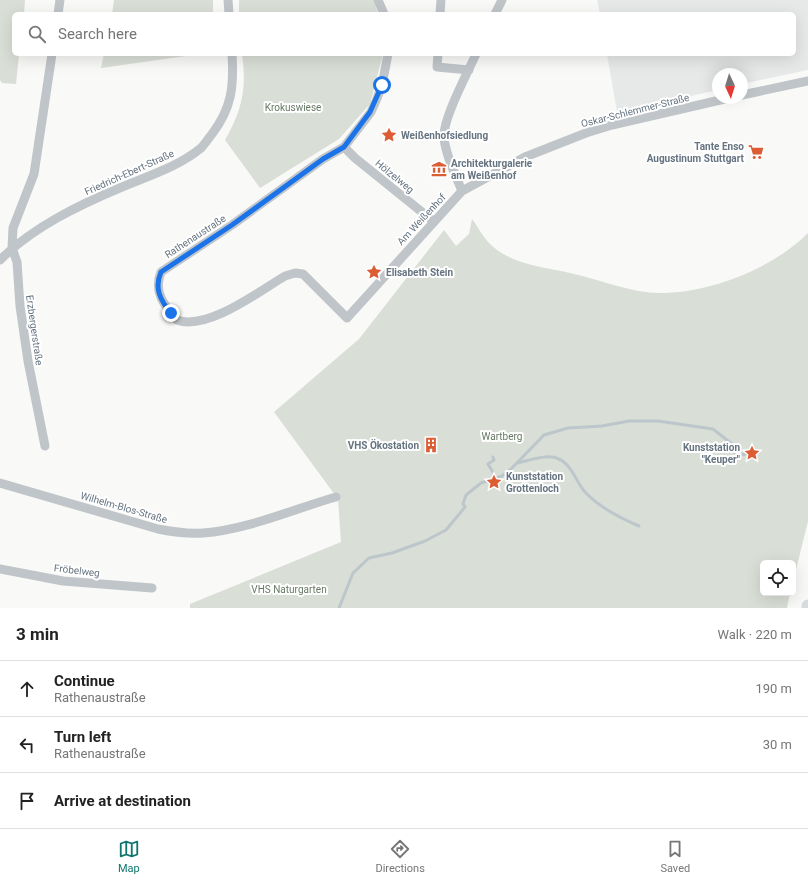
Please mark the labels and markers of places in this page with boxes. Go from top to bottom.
place icon: Weißenhofsiedlung [380,126,398,144]
place label: Weißenhofsiedlung [401,130,488,141]
place label: Tante Enso Augustinum Stuttgart [647,141,745,164]
supermarket icon: Tante Enso Augustinum Stuttgart [747,143,765,161]
place label: Architekturgalerie am Weißenhof [451,158,533,181]
museum icon: Architekturgalerie am Weißenhof [430,160,448,178]
place icon: Elisabeth Stein [365,263,383,281]
place label: Elisabeth Stein [386,267,453,278]
building icon: VHS Ökostation [422,436,440,454]
place label: VHS Ökostation [348,438,419,451]
place label: Kunststation "Keuper" [683,442,740,465]
place icon: Kunststation "Keuper" [743,444,761,462]
place label: Kunststation Grottenloch [506,471,564,494]
place icon: Kunststation Grottenloch [485,473,503,491]

